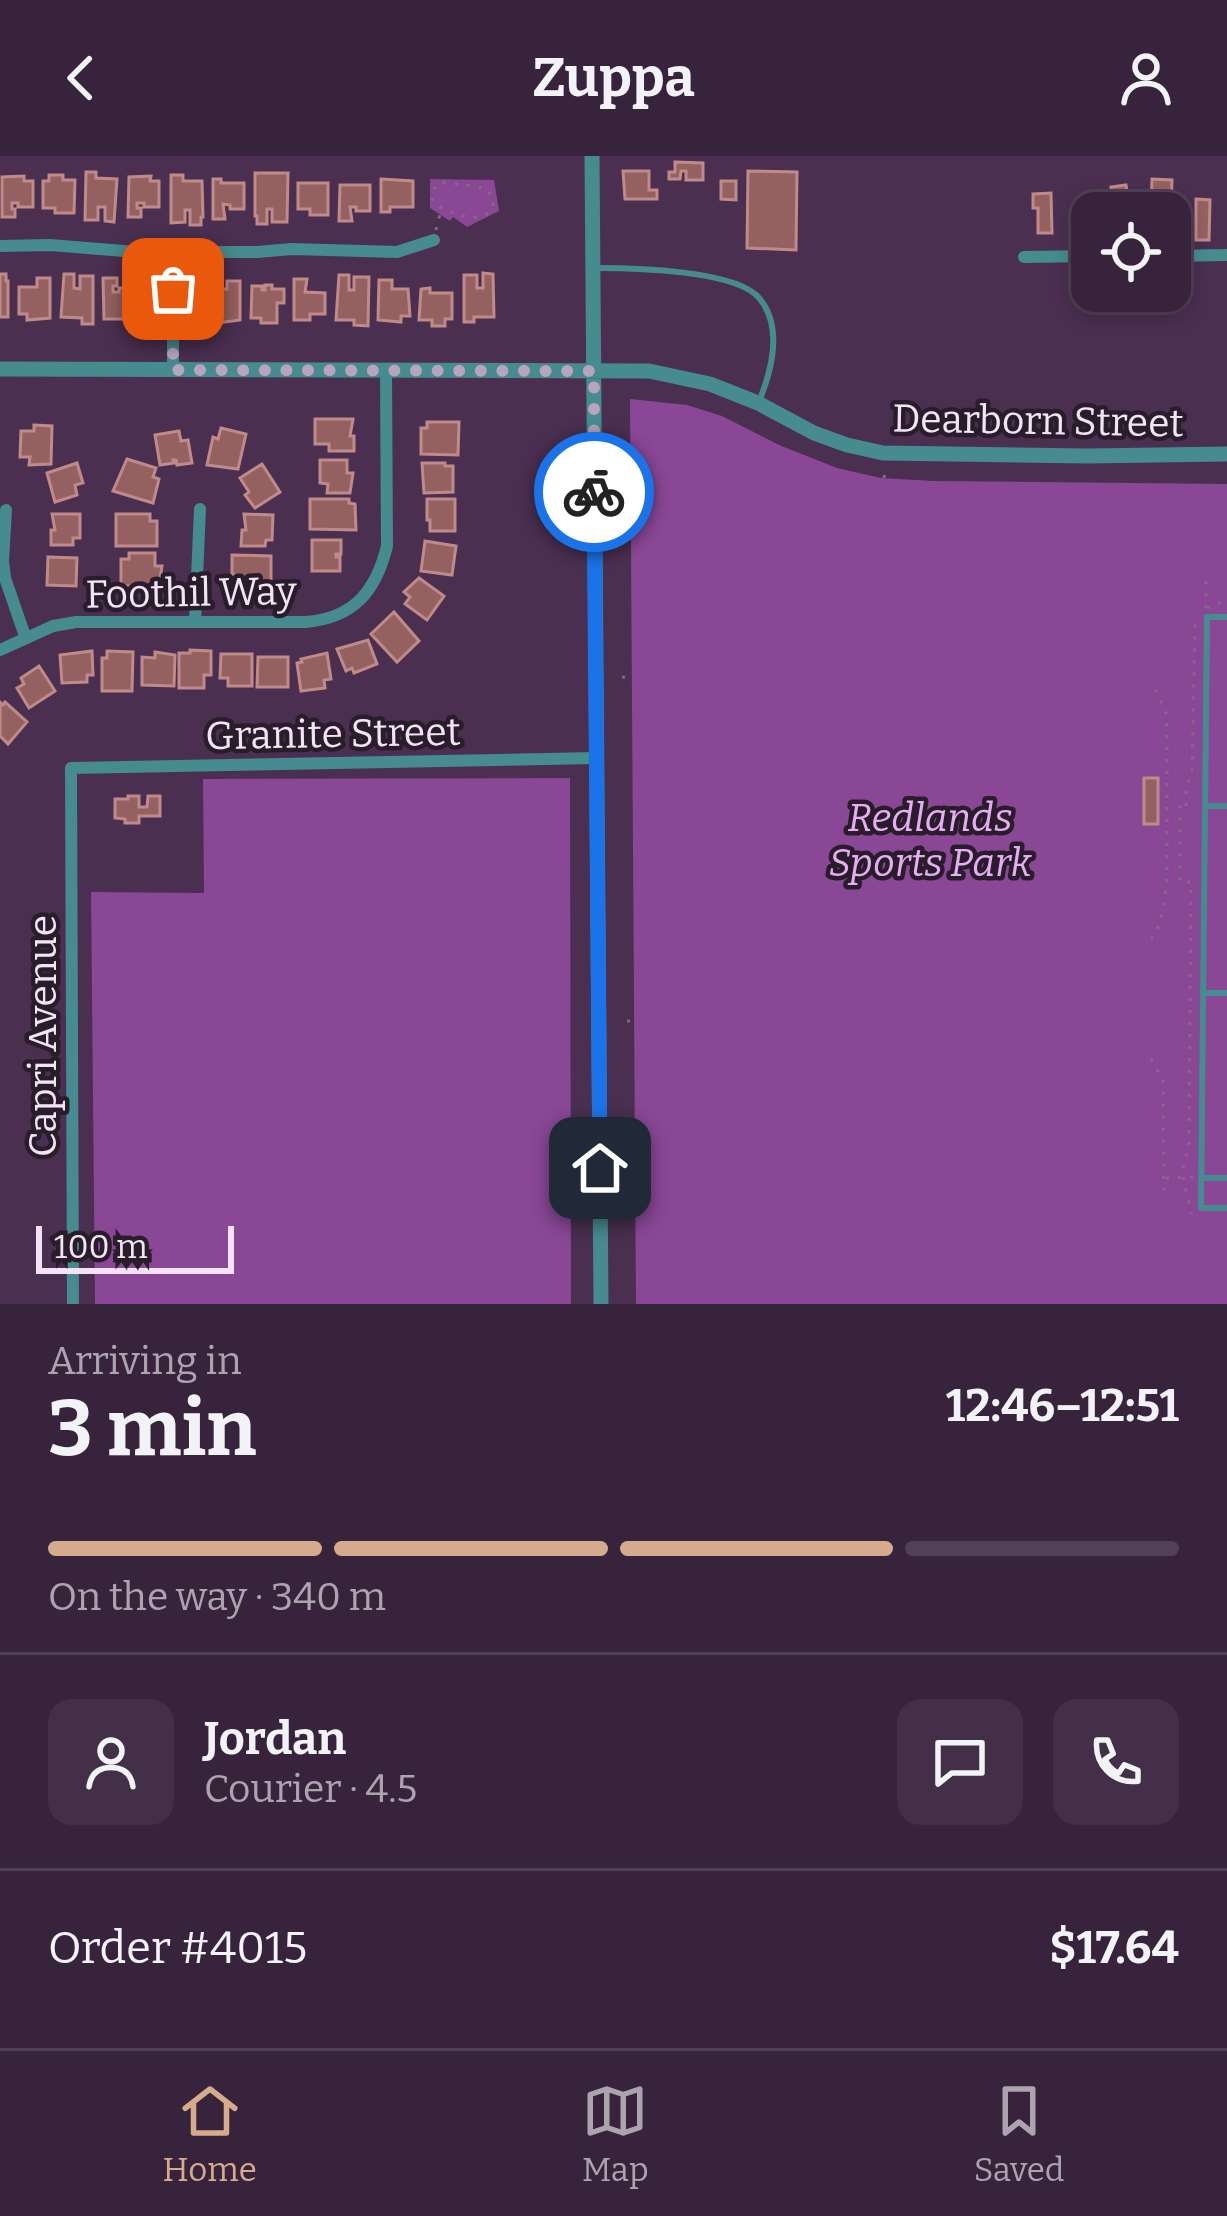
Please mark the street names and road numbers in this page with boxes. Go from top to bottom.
street label: Dearborn Street [892,395,1184,447]
street label: Foothil Way [85,568,297,618]
street label: Granite Street [205,709,461,759]
street label: Capri Avenue [20,915,66,1157]

